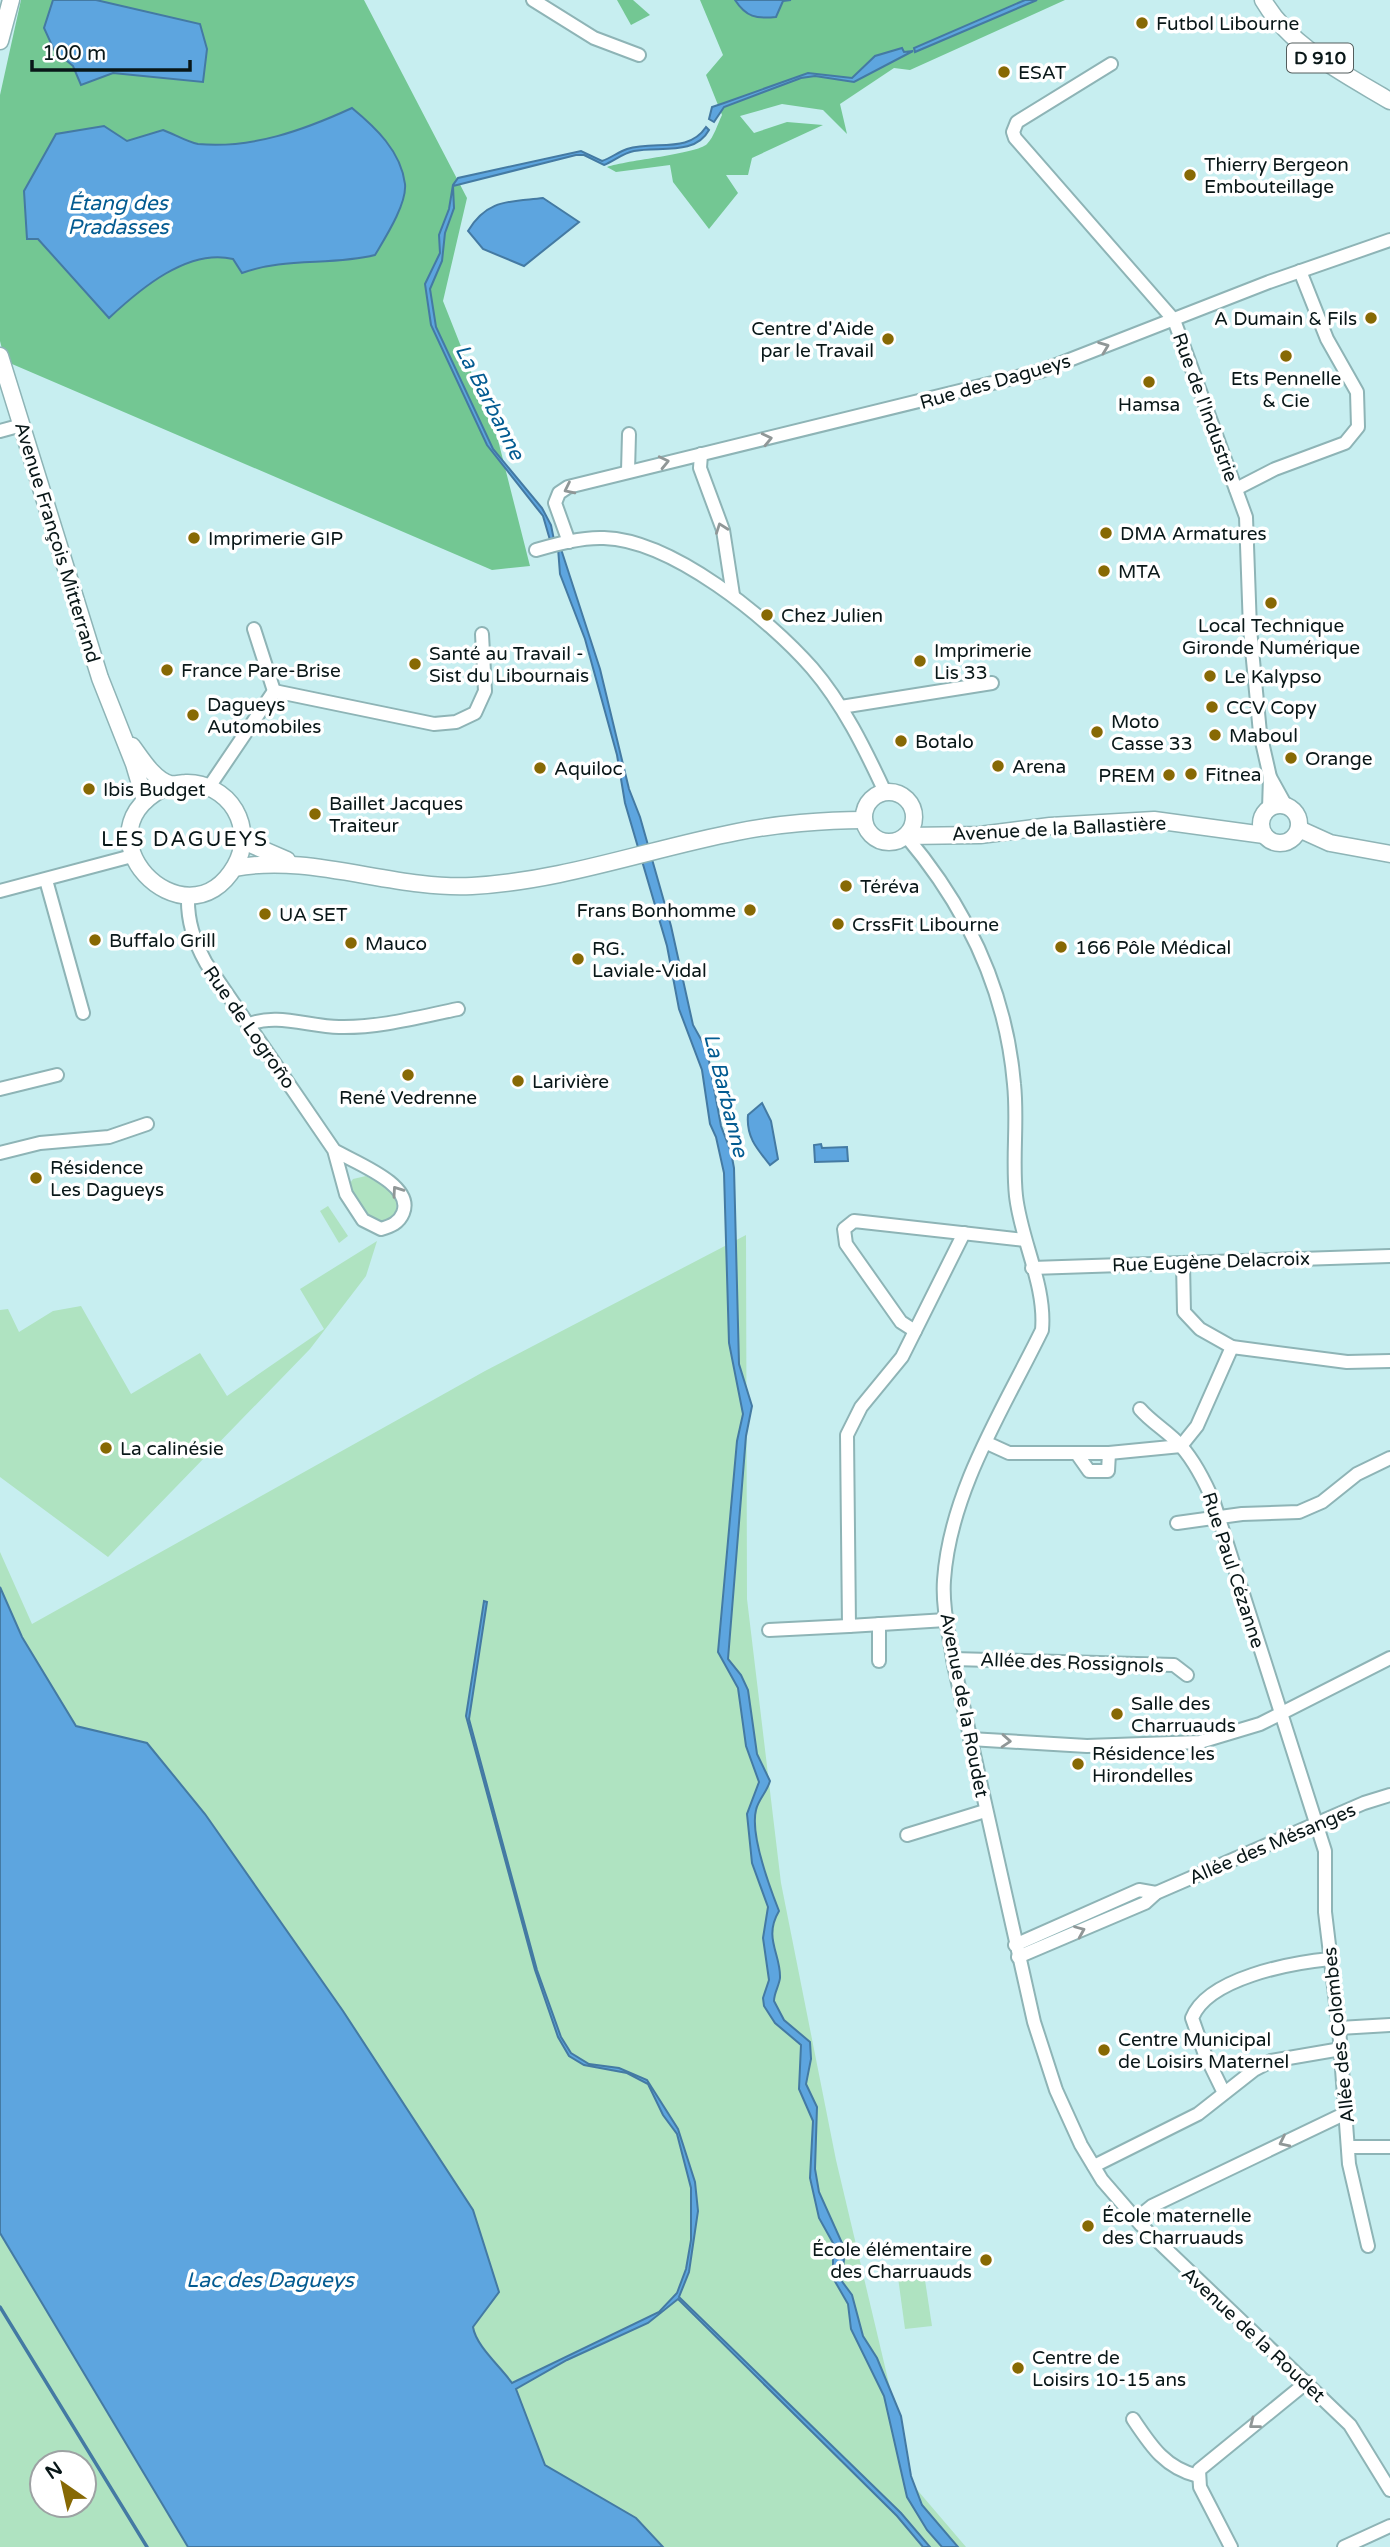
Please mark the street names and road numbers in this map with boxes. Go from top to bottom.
road number: D 910 [1287,44,1353,72]
street label: Rue de l'Industrie [1168,330,1242,485]
street label: Rue des Dagueys [917,350,1073,414]
street label: Avenue François Mitterrand [10,419,104,665]
street label: Avenue de la Ballastière [951,812,1167,846]
street label: Rue de Logroño [199,962,300,1093]
street label: Rue Eugène Delacroix [1112,1248,1310,1276]
street label: Rue Paul Cézanne [1197,1490,1269,1651]
street label: Avenue de la Roudet [935,1611,993,1799]
street label: Allée des Rossignols [980,1649,1164,1677]
street label: Allée des Mésanges [1186,1799,1359,1889]
street label: Allée des Colombes [1319,1946,1359,2124]
street label: Avenue de la Roudet [1177,2263,1329,2407]

